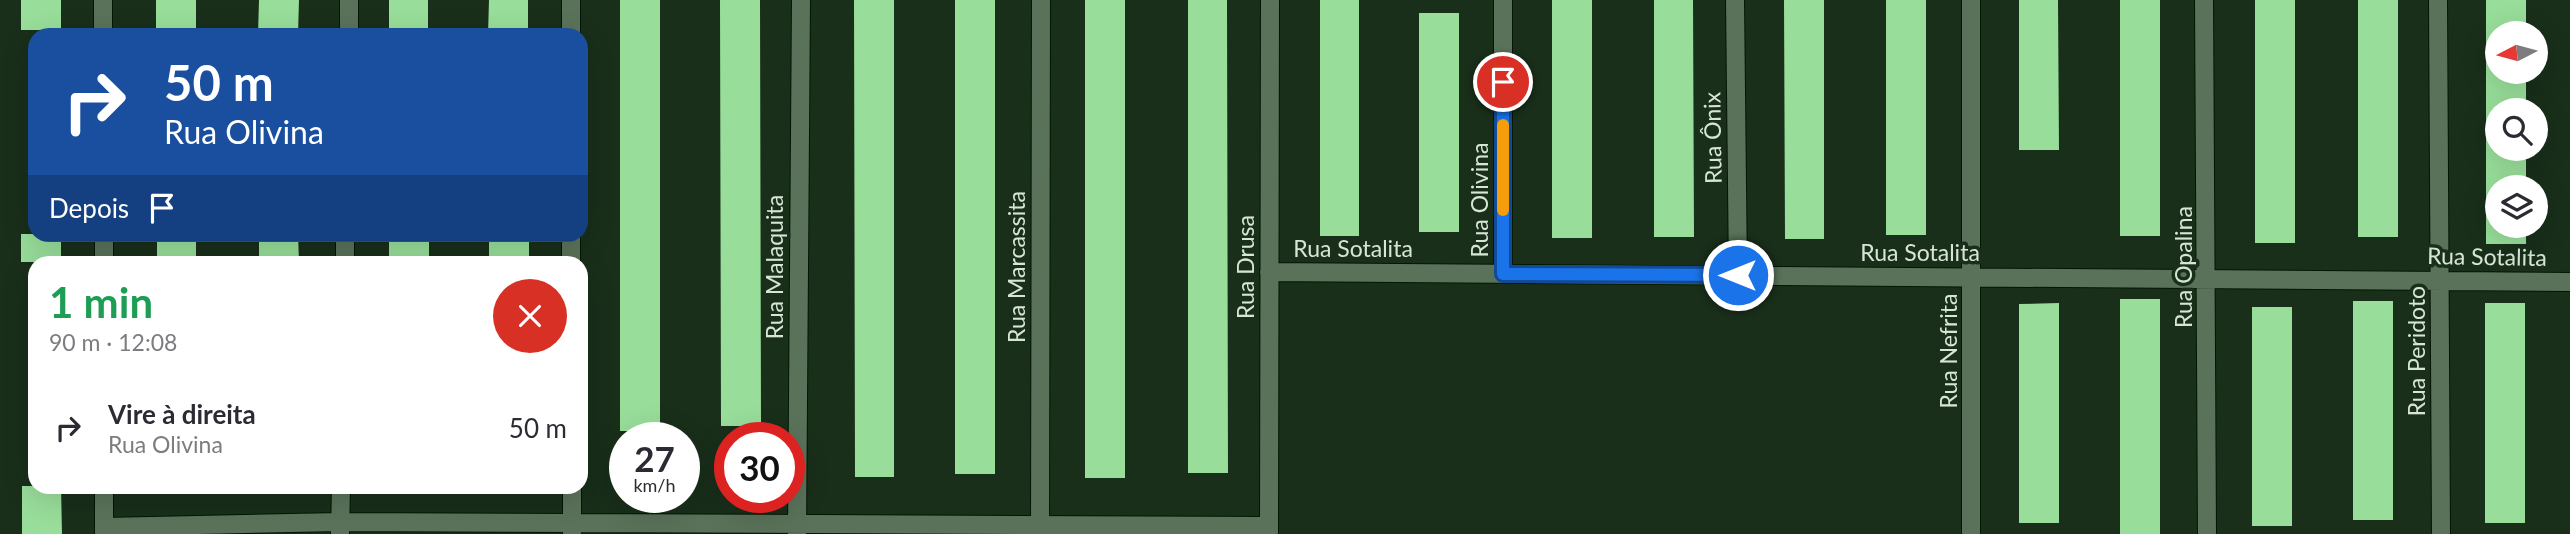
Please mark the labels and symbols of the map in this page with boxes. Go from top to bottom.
north arrow [2485,21,2548,84]
pin [1473,52,1533,112]
street label: Rua Ônix [1697,91,1727,184]
street label: Rua Olivina [1465,143,1493,257]
street label: Rua Marcassita [1002,191,1030,343]
street label: Rua Malaquita [760,195,788,339]
street label: Rua Opalina [2169,206,2197,328]
street label: Rua Drusa [1231,215,1259,319]
street label: Rua Sotalita [1293,234,1413,262]
position arrow [1701,238,1775,312]
street label: Rua Sotalita [1860,238,1980,266]
street label: Rua Sotalita [2427,241,2547,271]
street label: Rua Peridoto [2402,286,2430,416]
street label: Rua Nefrita [1934,294,1962,408]
speed limit sign: 30 [714,422,805,513]

